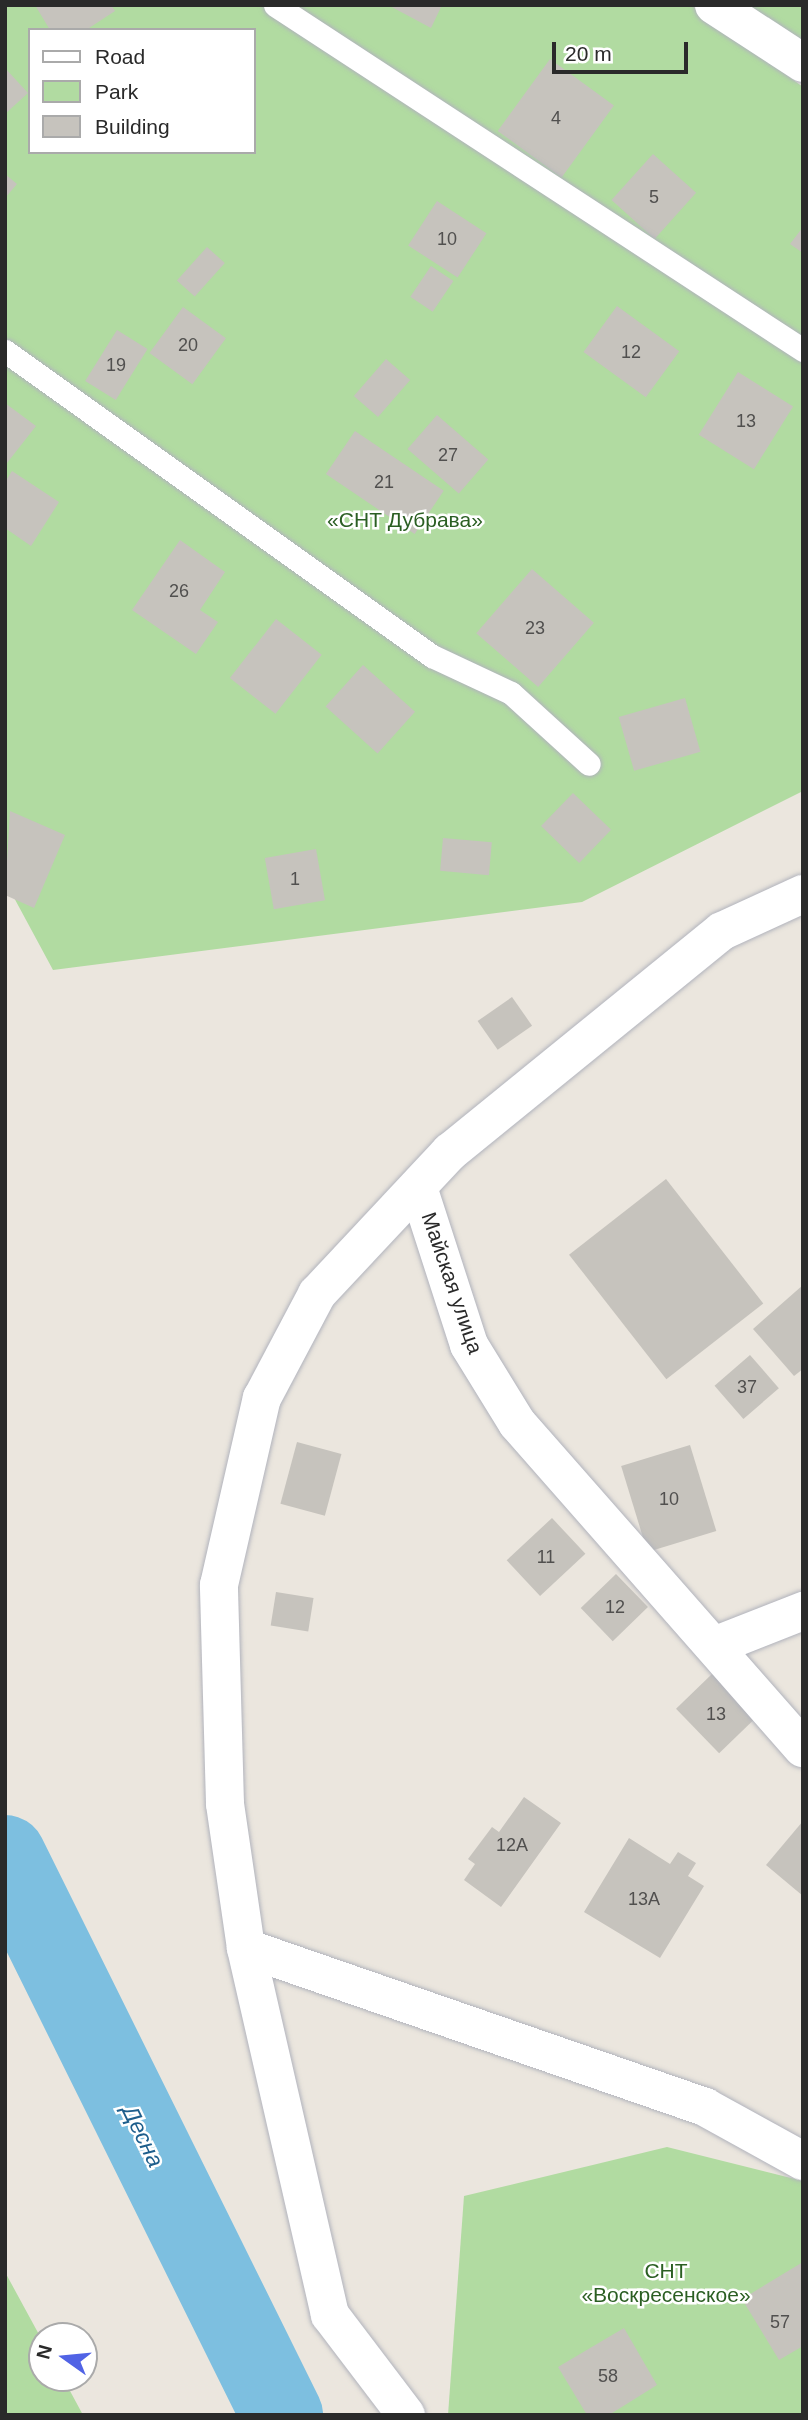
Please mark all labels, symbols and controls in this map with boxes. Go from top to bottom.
legend [28,28,256,154]
scale bar [556,28,692,72]
text: 20 m [565,42,612,65]
text: Road [95,45,145,68]
text: Park [95,80,138,103]
house number: 4 [551,107,561,129]
text: Building [95,115,170,138]
house number: 5 [649,186,659,208]
house number: 10 [437,228,457,250]
house number: 20 [178,334,198,356]
house number: 12 [621,341,641,363]
house number: 19 [106,354,126,376]
house number: 13 [736,410,756,432]
house number: 27 [438,444,458,466]
house number: 21 [374,471,394,493]
park label: «СНТ Дубрава» [327,507,483,533]
house number: 26 [169,580,189,602]
house number: 23 [525,617,545,639]
house number: 1 [290,868,300,890]
street label: Майская улица [416,1209,488,1357]
house number: 37 [737,1376,757,1398]
house number: 10 [659,1488,679,1510]
house number: 11 [537,1546,555,1568]
house number: 12 [605,1596,625,1618]
house number: 13 [706,1703,726,1725]
house number: 12А [496,1834,528,1856]
house number: 13А [628,1888,660,1910]
water label: Десна [116,2100,170,2172]
park label: СНТ «Воскресенское» [581,2258,751,2308]
house number: 57 [770,2311,790,2333]
north arrow [28,2322,98,2392]
text: N [32,2343,56,2361]
house number: 58 [598,2365,618,2387]

